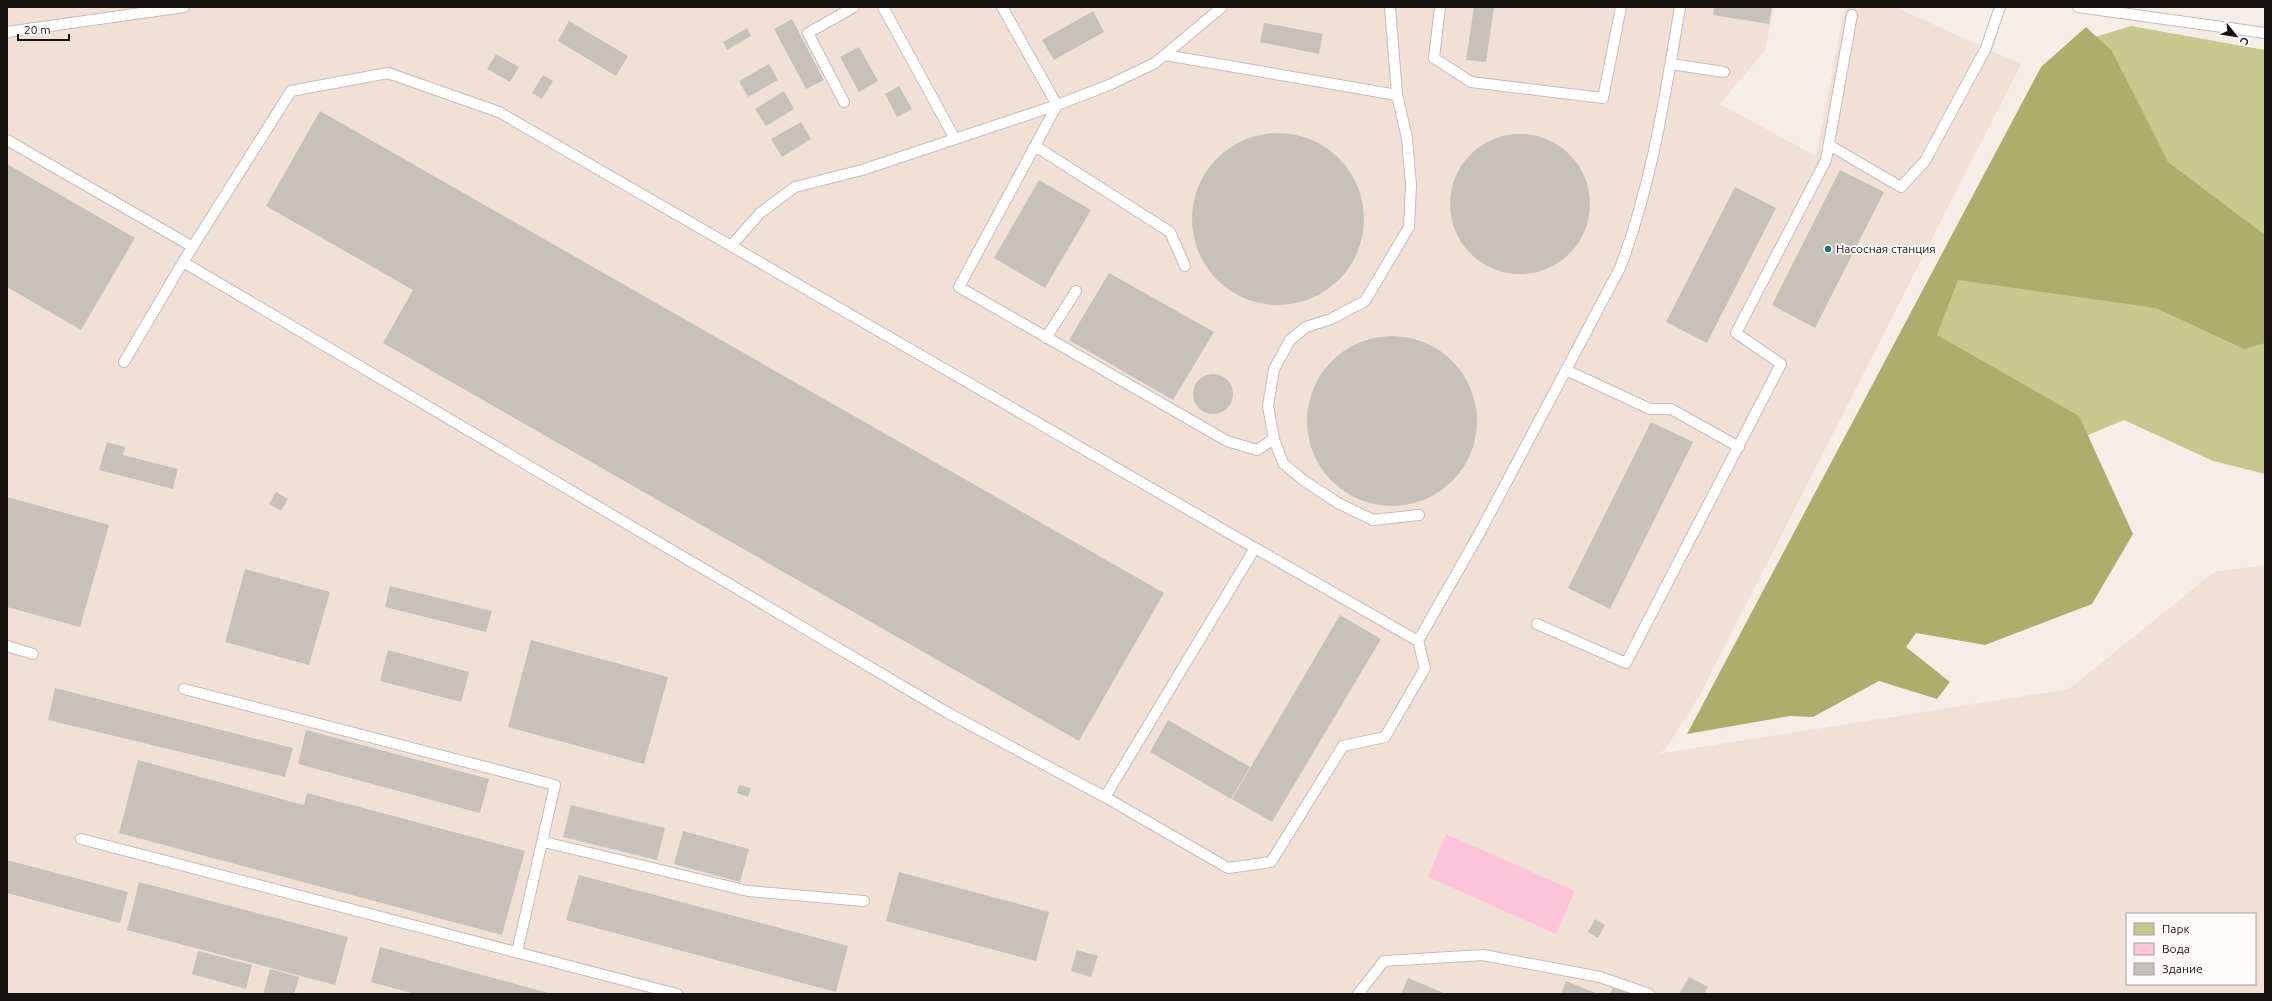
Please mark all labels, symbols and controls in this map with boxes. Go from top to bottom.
scale bar [18,16,69,42]
north arrow [2216,16,2256,56]
text: 20 m [24,23,51,36]
text: С [2238,35,2252,47]
place label: Насосная станция [1836,242,1936,255]
marker: Насосная станция [1823,244,1833,254]
legend [2126,913,2256,985]
text: Парк [2162,922,2190,935]
text: Вода [2162,942,2190,955]
text: Здание [2162,962,2203,975]

